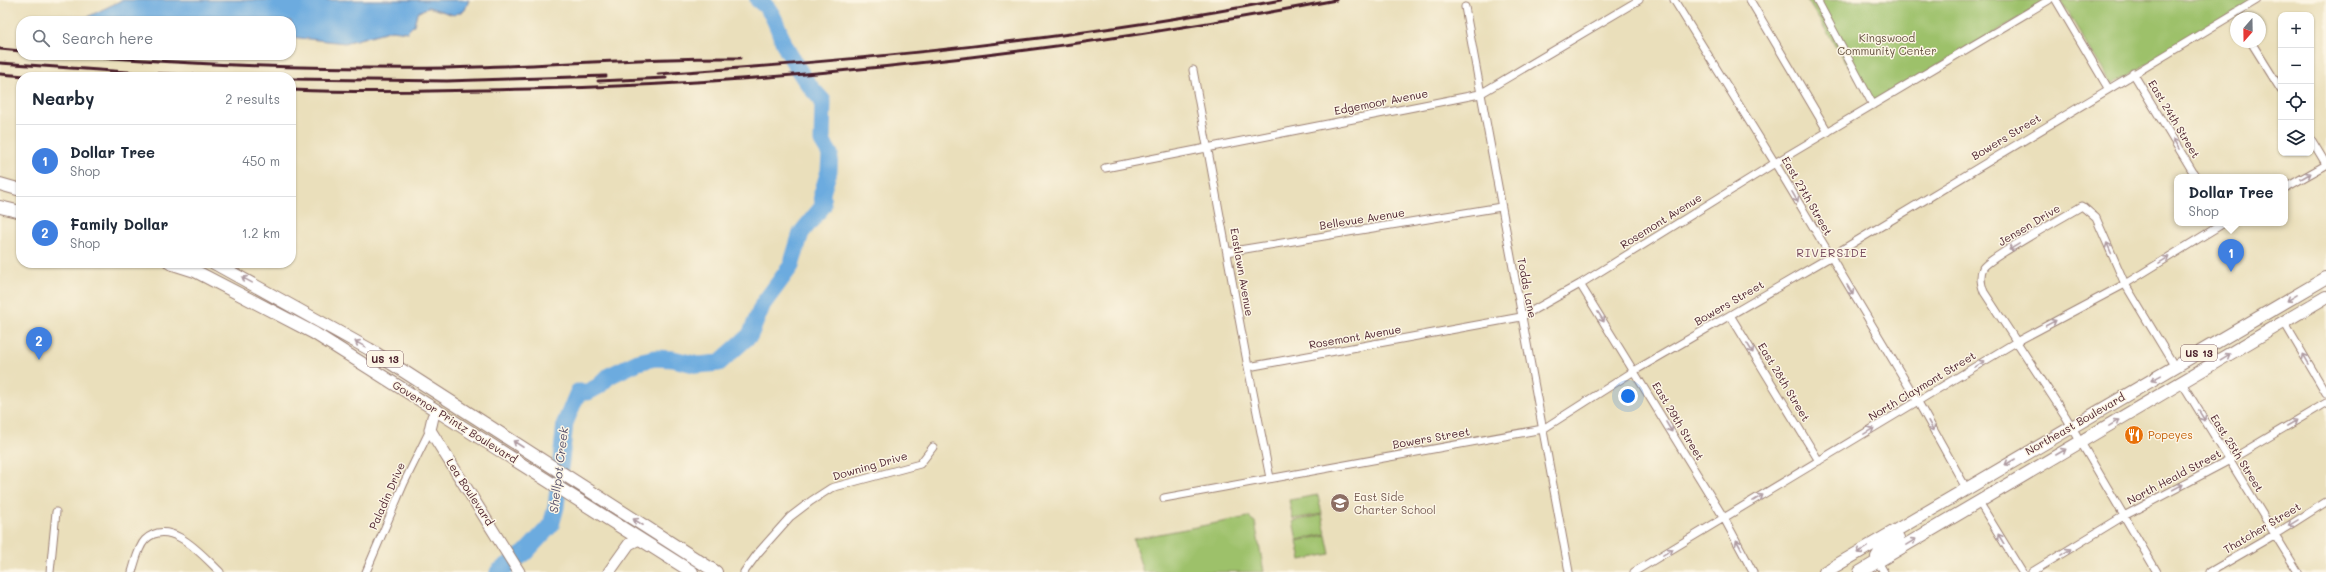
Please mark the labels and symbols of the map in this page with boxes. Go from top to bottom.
north arrow [2230,12,2266,48]
park label: Kingswood Community Center [1837,30,1937,58]
street label: East 24th Street [2145,77,2204,161]
street label: Edgemoor Avenue [1333,85,1429,118]
street label: Bowers Street [1968,110,2043,163]
one-way arrow [2172,139,2180,150]
street label: East 27th Street [1779,154,1836,238]
one-way arrow [2299,172,2311,180]
street label: Rosemont Avenue [1617,189,1705,252]
one-way arrow [1791,191,1799,203]
street label: Jensen Drive [1995,200,2063,249]
street label: Bellevue Avenue [1318,204,1406,233]
street label: Eastlawn Avenue [1227,227,1258,317]
pin: 1 [2218,239,2244,272]
one-way arrow [2105,242,2113,254]
one-way arrow [2008,243,2020,251]
district label: RIVERSIDE [1796,244,1868,260]
one-way arrow [2158,256,2169,264]
street label: Todds Lane [1514,257,1541,319]
one-way arrow [242,276,254,283]
street label: Bowers Street [1691,276,1766,329]
one-way arrow [1847,284,1855,296]
one-way arrow [2286,294,2298,302]
one-way arrow [1597,311,1605,323]
one-way arrow [2045,319,2057,327]
street label: Rosemont Avenue [1308,321,1402,352]
pin: 2 [26,327,52,360]
one-way arrow [355,340,367,348]
street label: East 28th Street [1755,340,1814,424]
one-way arrow [1747,342,1755,354]
road number: US 13 [2181,345,2217,361]
street label: North Claymont Street [1865,347,1978,424]
road number: US 13 [367,351,403,367]
one-way arrow [2219,353,2230,361]
one-way arrow [2302,353,2310,365]
one-way arrow [1974,360,1985,368]
one-way arrow [2150,374,2162,382]
street label: Governor Printz Boulevard [390,377,521,466]
street label: East 29th Street [1649,379,1708,463]
your location [1618,386,1638,406]
street label: Northeast Boulevard [2022,389,2127,458]
one-way arrow [2198,410,2206,421]
street label: East 25th Street [2207,411,2267,495]
one-way arrow [2108,419,2120,427]
one-way arrow [2286,419,2298,427]
one-way arrow [1928,420,1936,432]
one-way arrow [1664,422,1673,433]
street label: Bowers Street [1391,423,1471,452]
restaurant icon: Popeyes [2123,424,2145,446]
water label: Shellpot Creek [545,425,571,514]
one-way arrow [1863,427,1875,435]
place label: Popeyes [2148,427,2193,442]
one-way arrow [513,440,524,448]
street label: North Heald Street [2124,445,2224,508]
street label: Downing Drive [831,448,909,483]
one-way arrow [2055,448,2067,456]
street label: Lea Boulevard [443,455,498,528]
one-way arrow [2004,459,2016,467]
street label: Paladin Drive [365,460,408,532]
one-way arrow [2172,483,2184,490]
place label: East Side Charter School [1354,489,1436,517]
school or university icon: East Side Charter School [1329,492,1351,514]
one-way arrow [1752,494,1764,502]
street label: Thatcher Street [2220,499,2303,557]
one-way arrow [632,517,644,525]
one-way arrow [2288,519,2299,527]
one-way arrow [1997,533,2005,545]
one-way arrow [1905,538,1916,546]
one-way arrow [1735,539,1742,551]
one-way arrow [1856,547,1868,555]
one-way arrow [2060,547,2072,555]
one-way arrow [1662,548,1673,556]

